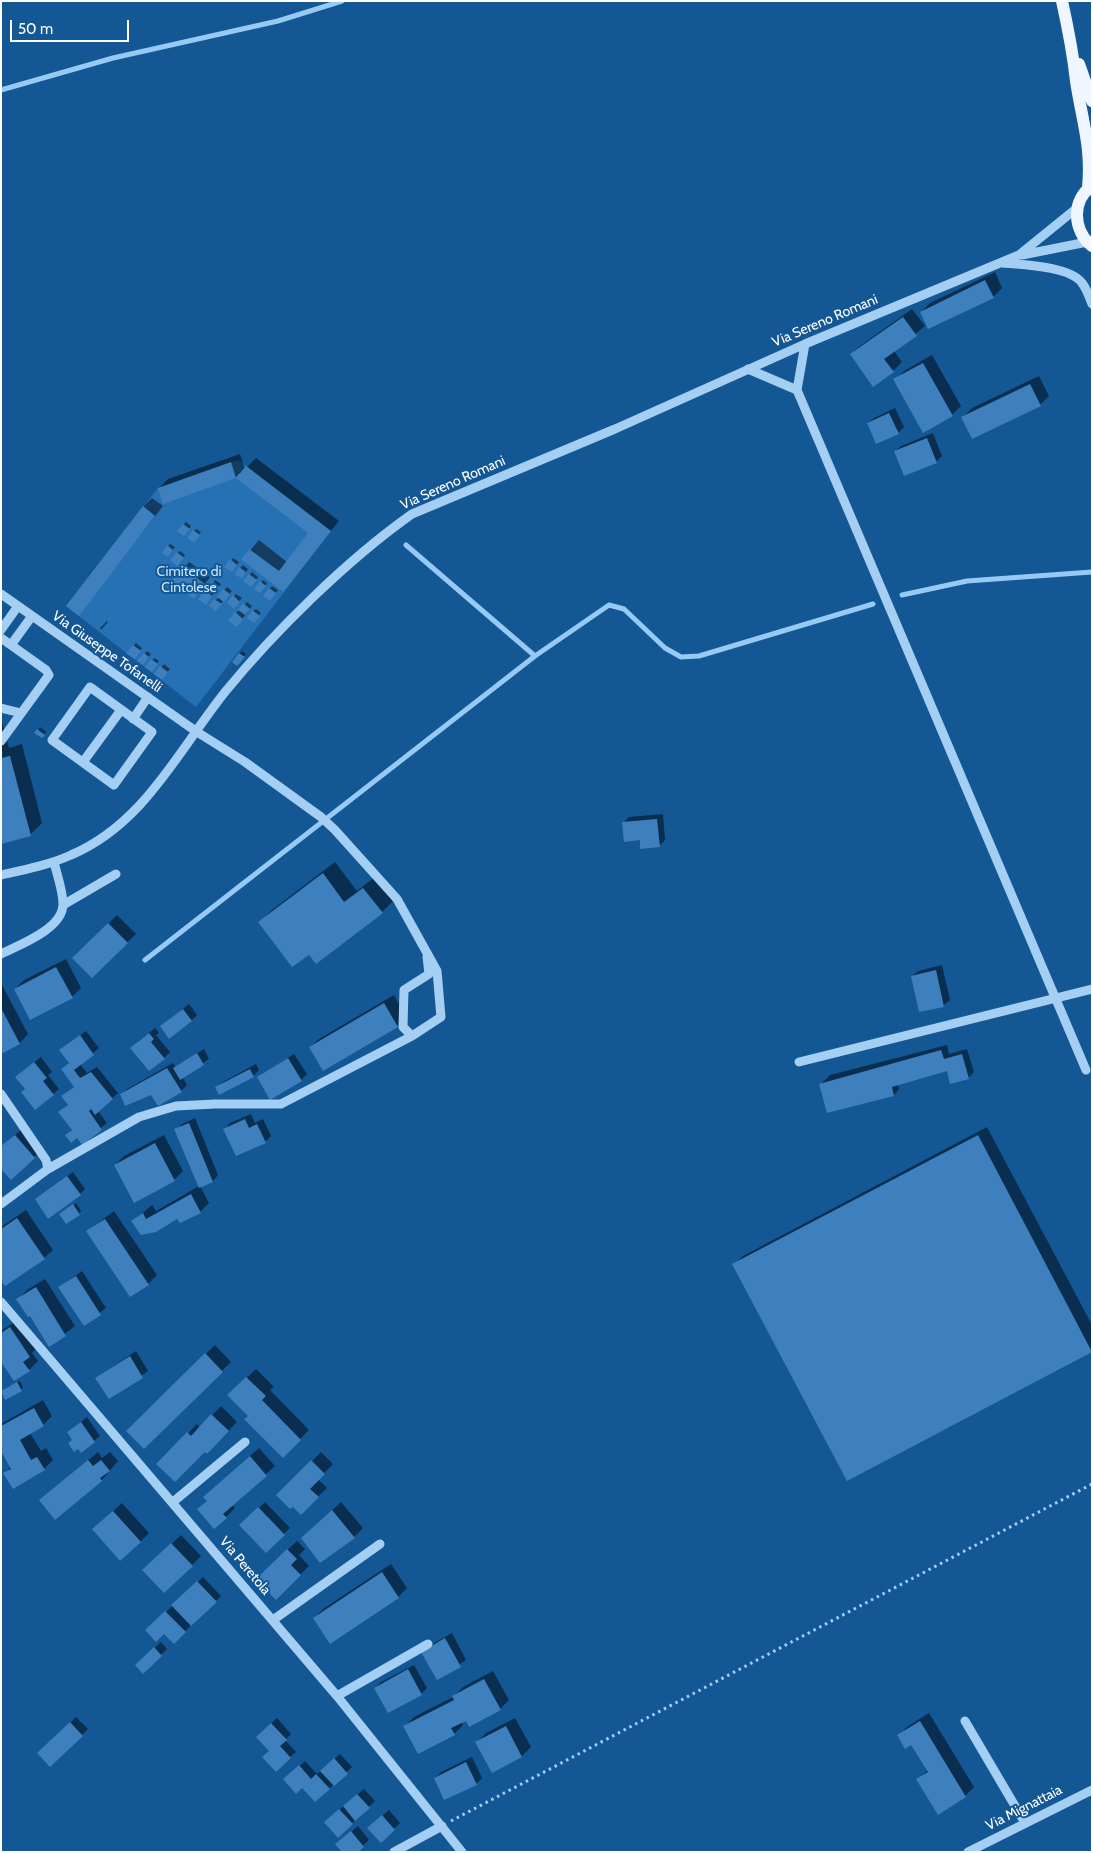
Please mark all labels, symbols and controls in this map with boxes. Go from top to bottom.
scale bar [12,10,131,42]
text: 50 m [18,20,53,38]
street label: Via Sereno Romani [770,291,880,351]
street label: Via Sereno Romani [398,452,508,514]
park label: Cimitero di Cintolese [157,564,221,596]
street label: Via Giuseppe Tofanelli [49,608,165,696]
street label: Via Peretola [216,1533,274,1599]
street label: Via Mignattaia [983,1782,1065,1834]

